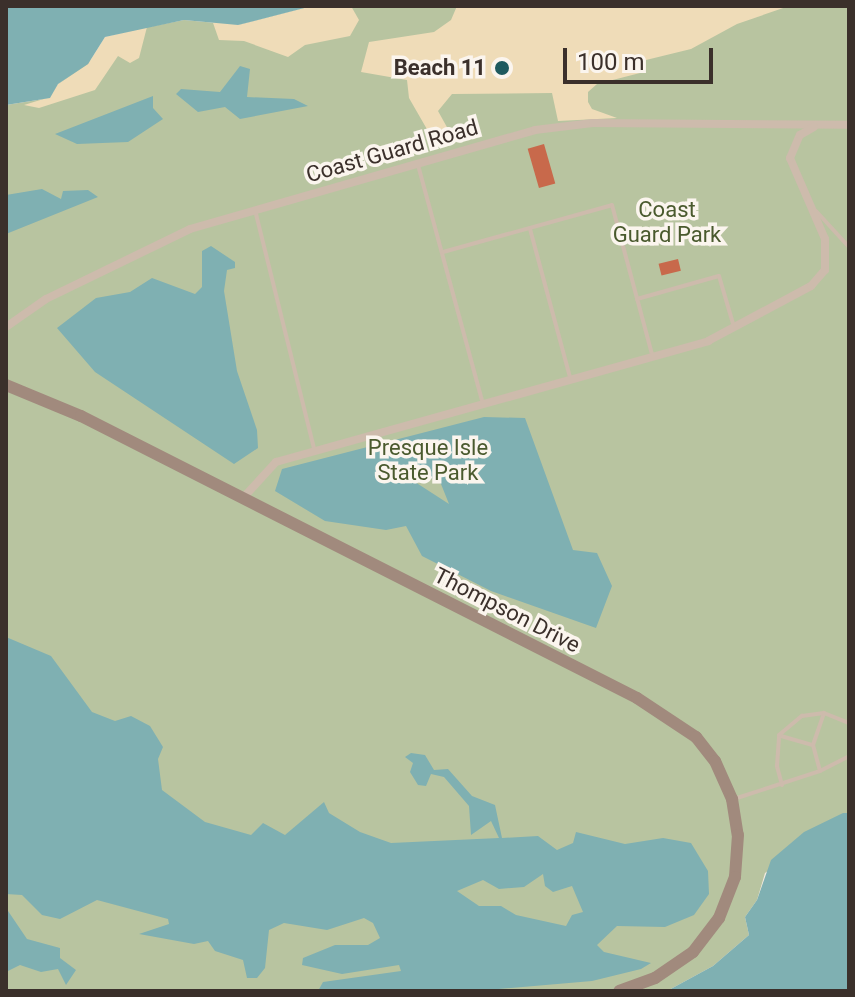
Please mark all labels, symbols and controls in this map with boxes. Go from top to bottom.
scale bar [567,32,717,82]
text: 100 m [577,48,644,76]
place label: Beach 11 [394,55,486,81]
marker: Beach 11 [493,59,511,77]
street label: Coast Guard Road [303,114,481,188]
park label: Coast Guard Park [613,196,721,248]
park label: Presque Isle State Park [368,434,488,486]
street label: Thompson Drive [430,562,584,658]

